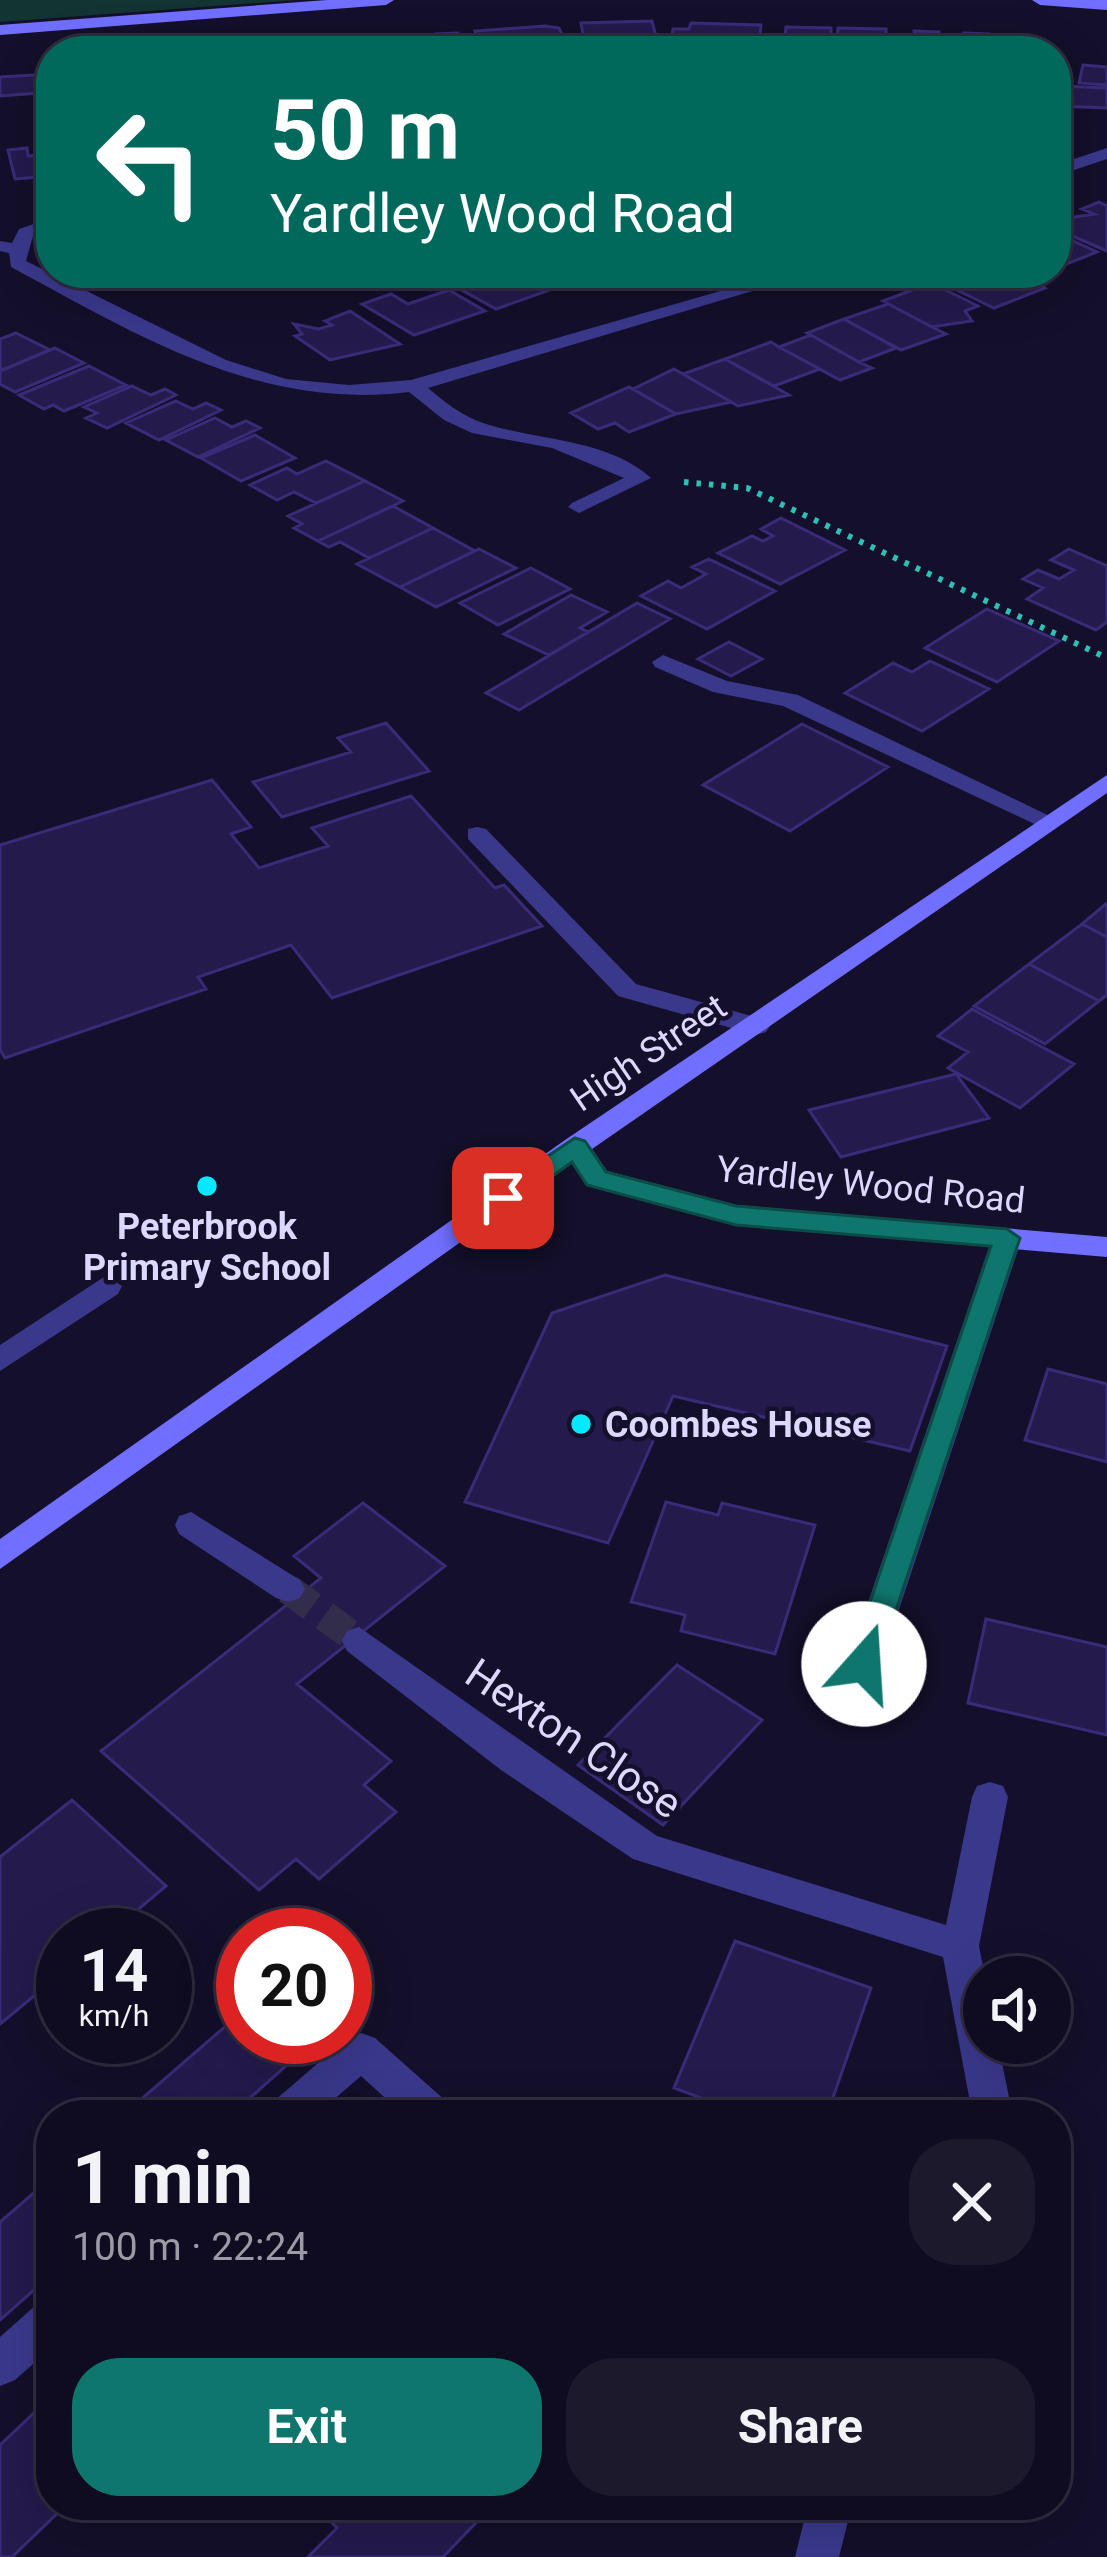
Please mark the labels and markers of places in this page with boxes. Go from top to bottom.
pin [452,1147,554,1249]
marker: Peterbrook Primary School [194,1173,220,1199]
place label: Peterbrook Primary School [83,1206,331,1289]
place label: Coombes House [605,1404,871,1446]
marker: Coombes House [568,1411,594,1437]

